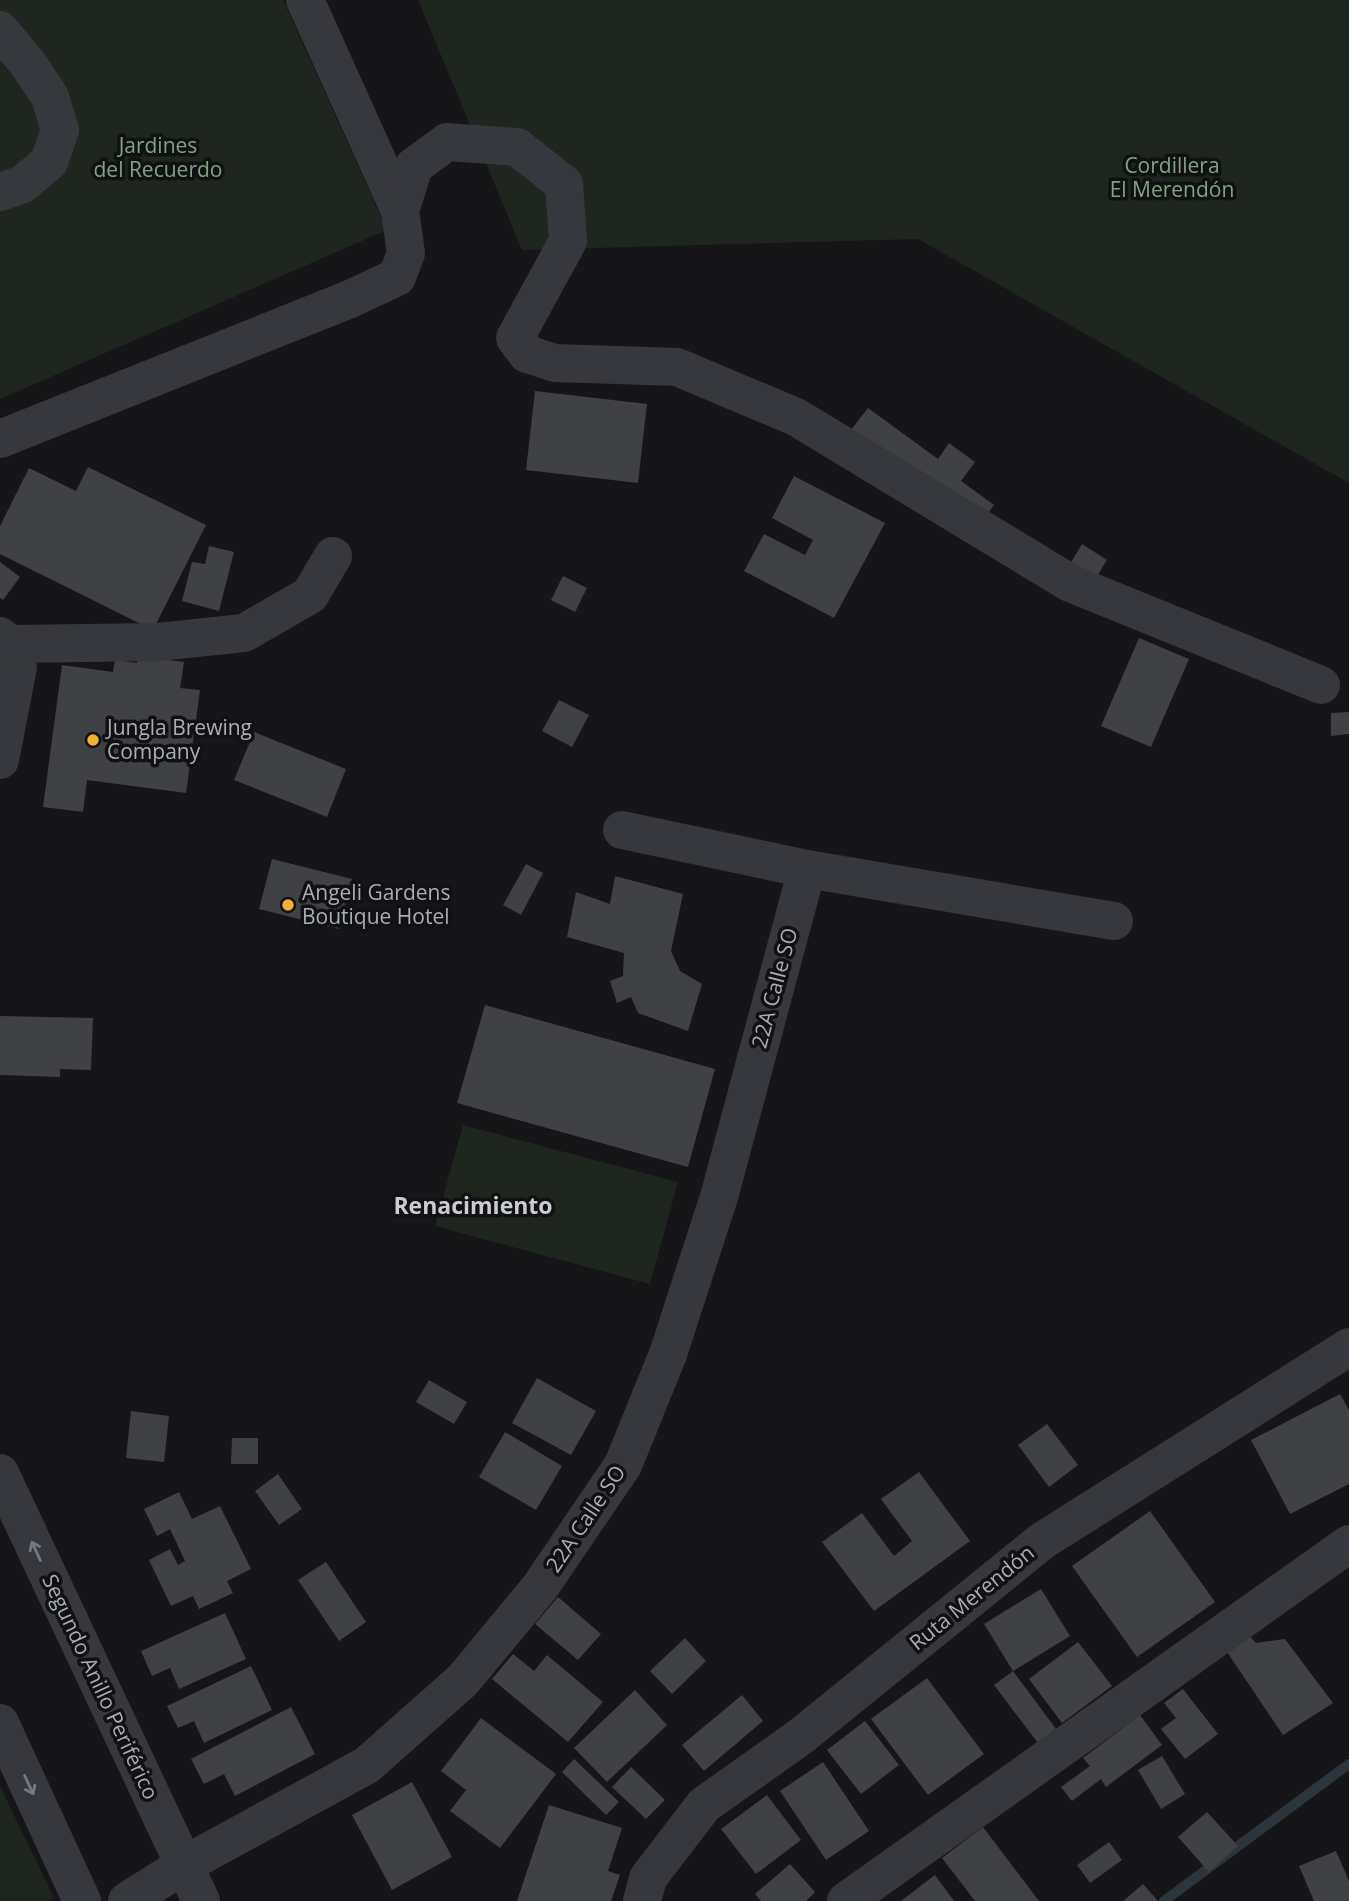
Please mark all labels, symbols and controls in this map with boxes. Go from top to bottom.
park label: Jardines del Recuerdo [94,131,222,183]
park label: Cordillera El Merendón [1110,151,1234,203]
place label: Jungla Brewing Company [105,713,252,765]
marker: Jungla Brewing Company [85,732,101,748]
place label: Angeli Gardens Boutique Hotel [302,878,450,930]
marker: Angeli Gardens Boutique Hotel [280,897,296,913]
street label: 22A Calle SO [745,925,804,1051]
district label: Renacimiento [393,1189,553,1221]
street label: 22A Calle SO [539,1459,631,1577]
street label: Ruta Merendón [903,1538,1040,1656]
one-way arrow [29,1541,42,1563]
street label: Segundo Anillo Periférico [36,1570,165,1804]
one-way arrow [22,1774,36,1795]

